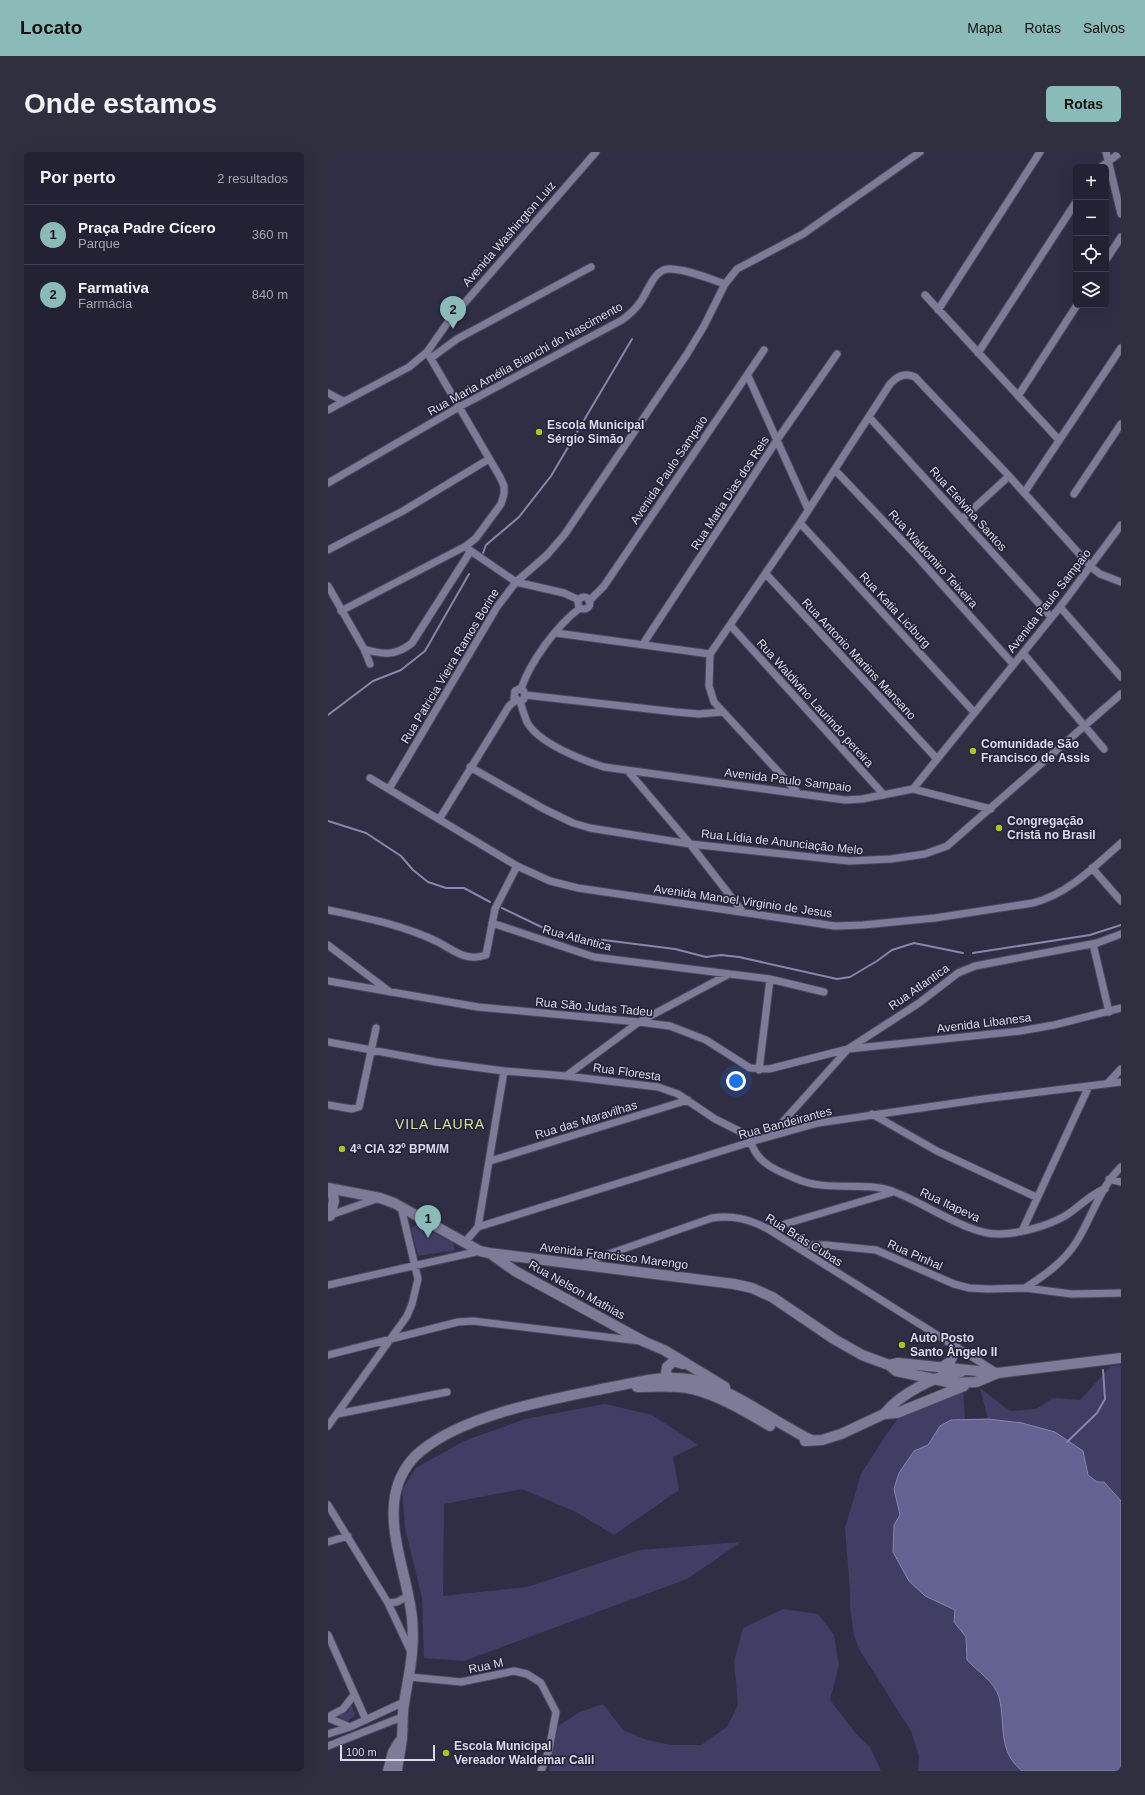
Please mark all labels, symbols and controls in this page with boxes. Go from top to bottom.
text: Locato [20,17,82,38]
text: Mapa [967,20,1002,36]
text: Rotas [1024,20,1061,36]
text: Salvos [1083,20,1125,36]
button: Rotas [1046,86,1121,122]
text: Onde estamos [24,88,217,119]
map controls [1073,164,1109,308]
button: + [1073,164,1109,200]
text: Por perto [40,168,116,187]
text: 2 resultados [217,171,288,186]
street label: Avenida Washington Luiz [460,179,558,289]
button: − [1073,200,1109,236]
text: Praça Padre Cícero [78,219,216,236]
text: 1 [49,227,57,242]
text: 360 m [252,227,288,242]
text: Parque [78,236,120,251]
button: locate [1073,236,1109,272]
button: layers [1073,272,1109,308]
text: Farmativa [78,279,149,296]
text: 2 [49,287,57,302]
text: 840 m [252,287,288,302]
text: Farmácia [78,296,132,311]
pin: 2 [440,296,466,329]
street label: Rua Maria Amélia Bianchi do Nascimento [425,299,625,419]
street label: Avenida Paulo Sampaio [627,413,711,527]
place label: Escola Municipal Sérgio Simão [547,418,644,446]
marker: Escola Municipal Sérgio Simão [534,427,544,437]
street label: Rua Maria Dias dos Reis [688,434,772,552]
street label: Rua Etelvina Santos [926,464,1010,554]
street label: Rua Waldomiro Teixeira [885,507,981,611]
street label: Avenida Paulo Sampaio [1004,546,1094,656]
street label: Rua Katia Liciburg [856,569,934,651]
street label: Rua Patricia Vieira Ramos Borine [398,586,502,746]
street label: Rua Antonio Martins Mansano [799,595,919,723]
street label: Rua Waldivino Laurindo pereira [754,636,877,770]
place label: Comunidade São Francisco de Assis [981,737,1090,765]
marker: Comunidade São Francisco de Assis [968,746,978,756]
street label: Avenida Paulo Sampaio [724,765,853,795]
place label: Congregação Cristã no Brasil [1007,814,1096,842]
marker: Congregação Cristã no Brasil [994,823,1004,833]
street label: Rua Lídia de Anunciação Melo [700,827,864,858]
street label: Avenida Manoel Virginio de Jesus [653,882,833,920]
street label: Rua Atlantica [541,922,613,954]
street label: Rua Atlantica [886,961,952,1013]
street label: Rua São Judas Tadeu [535,995,653,1019]
street label: Avenida Libanesa [936,1010,1032,1036]
street label: Rua Floresta [592,1060,662,1084]
your location [726,1071,746,1091]
street label: Rua das Maravilhas [533,1098,639,1142]
street label: Rua Bandeirantes [737,1104,833,1142]
district label: VILA LAURA [395,1116,485,1132]
place label: 4ª CIA 32º BPM/M [350,1142,449,1156]
marker: 4ª CIA 32º BPM/M [337,1144,347,1154]
street label: Rua Itapeva [918,1185,983,1225]
pin: 1 [415,1205,441,1238]
street label: Rua Brás Cubas [763,1211,845,1269]
street label: Rua Pinhal [885,1237,945,1273]
street label: Avenida Francisco Marengo [539,1240,689,1272]
street label: Rua Nelson Mathias [526,1258,628,1322]
place label: Auto Posto Santo Ângelo II [910,1331,997,1359]
marker: Auto Posto Santo Ângelo II [897,1340,907,1350]
street label: Rua M [467,1655,505,1677]
place label: Escola Municipal Vereador Waldemar Calil [454,1739,594,1767]
scale bar [340,1743,435,1762]
text: 100 m [346,1746,377,1758]
marker: Escola Municipal Vereador Waldemar Calil [441,1748,451,1758]

